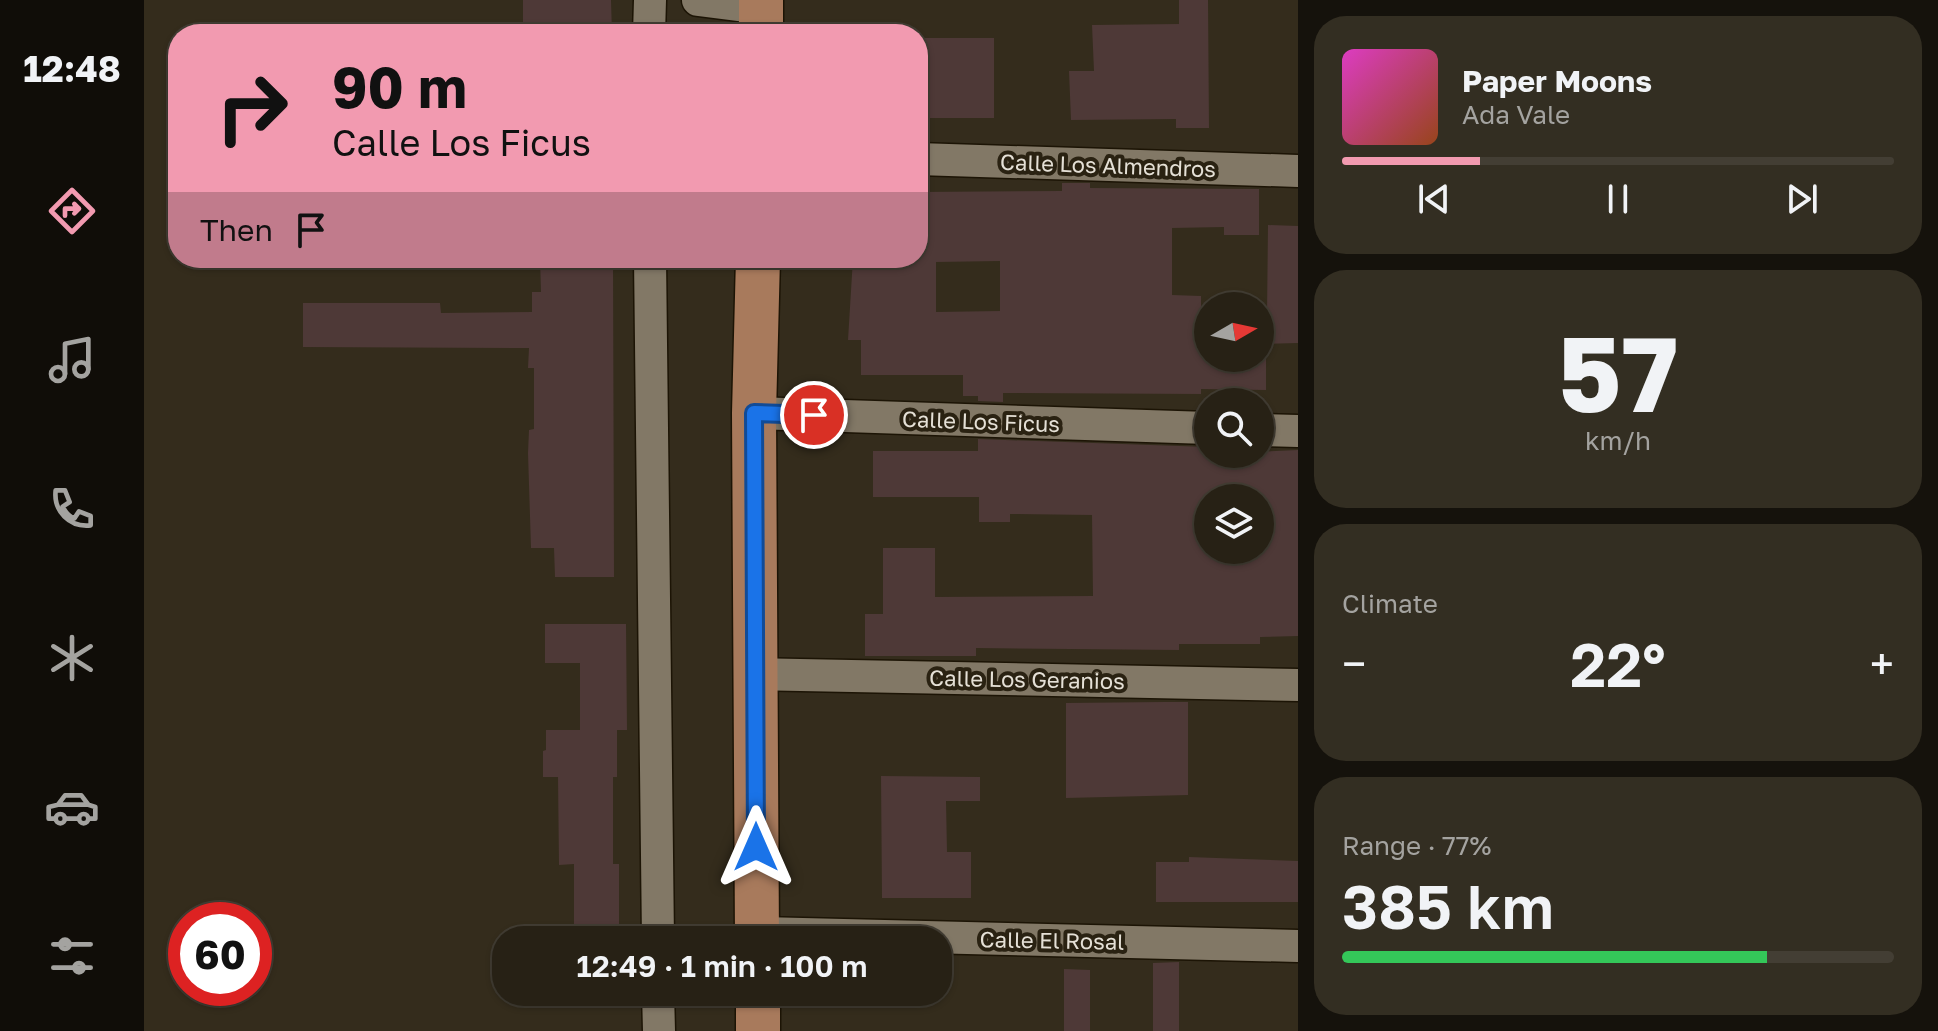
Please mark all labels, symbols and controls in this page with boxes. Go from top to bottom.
text: 12:48 [23,47,121,90]
text: 90 m [332,53,467,120]
icon: right [200,56,304,160]
text: Paper Moons [1462,63,1652,99]
text: Ada Vale [1462,99,1570,130]
text: Calle Los Ficus [332,121,591,164]
street label: Calle Los Almendros [1000,148,1216,182]
icon: previous [1412,177,1456,221]
icon: pause [1596,177,1640,221]
icon: next [1780,177,1824,221]
icon: directions [44,183,100,239]
icon: arrive [289,208,333,252]
text: Then [200,212,273,248]
north arrow [1194,292,1274,372]
map controls [1194,292,1274,564]
text: 57 [1558,310,1678,435]
icon: music [44,332,100,388]
pin [780,381,848,449]
button: search [1194,388,1274,468]
icon: arrive [792,393,836,437]
street label: Calle Los Ficus [902,405,1060,437]
text: km/h [1585,425,1651,456]
icon: phone [44,481,100,537]
button: layers [1194,484,1274,564]
text: Climate [1342,588,1438,619]
text: 22° [1570,628,1666,700]
icon: climate [44,630,100,686]
text: − [1342,637,1366,690]
text: + [1870,637,1894,690]
street label: Calle Los Geranios [929,664,1125,694]
icon: car [44,779,100,835]
position arrow [714,805,798,889]
text: Range · 77% [1342,830,1491,861]
text: 385 km [1342,870,1554,942]
speed limit sign: 60 [168,902,272,1006]
street label: Calle El Rosal [980,925,1124,955]
icon: filters [44,928,100,984]
text: 12:49 · 1 min · 100 m [577,948,867,984]

